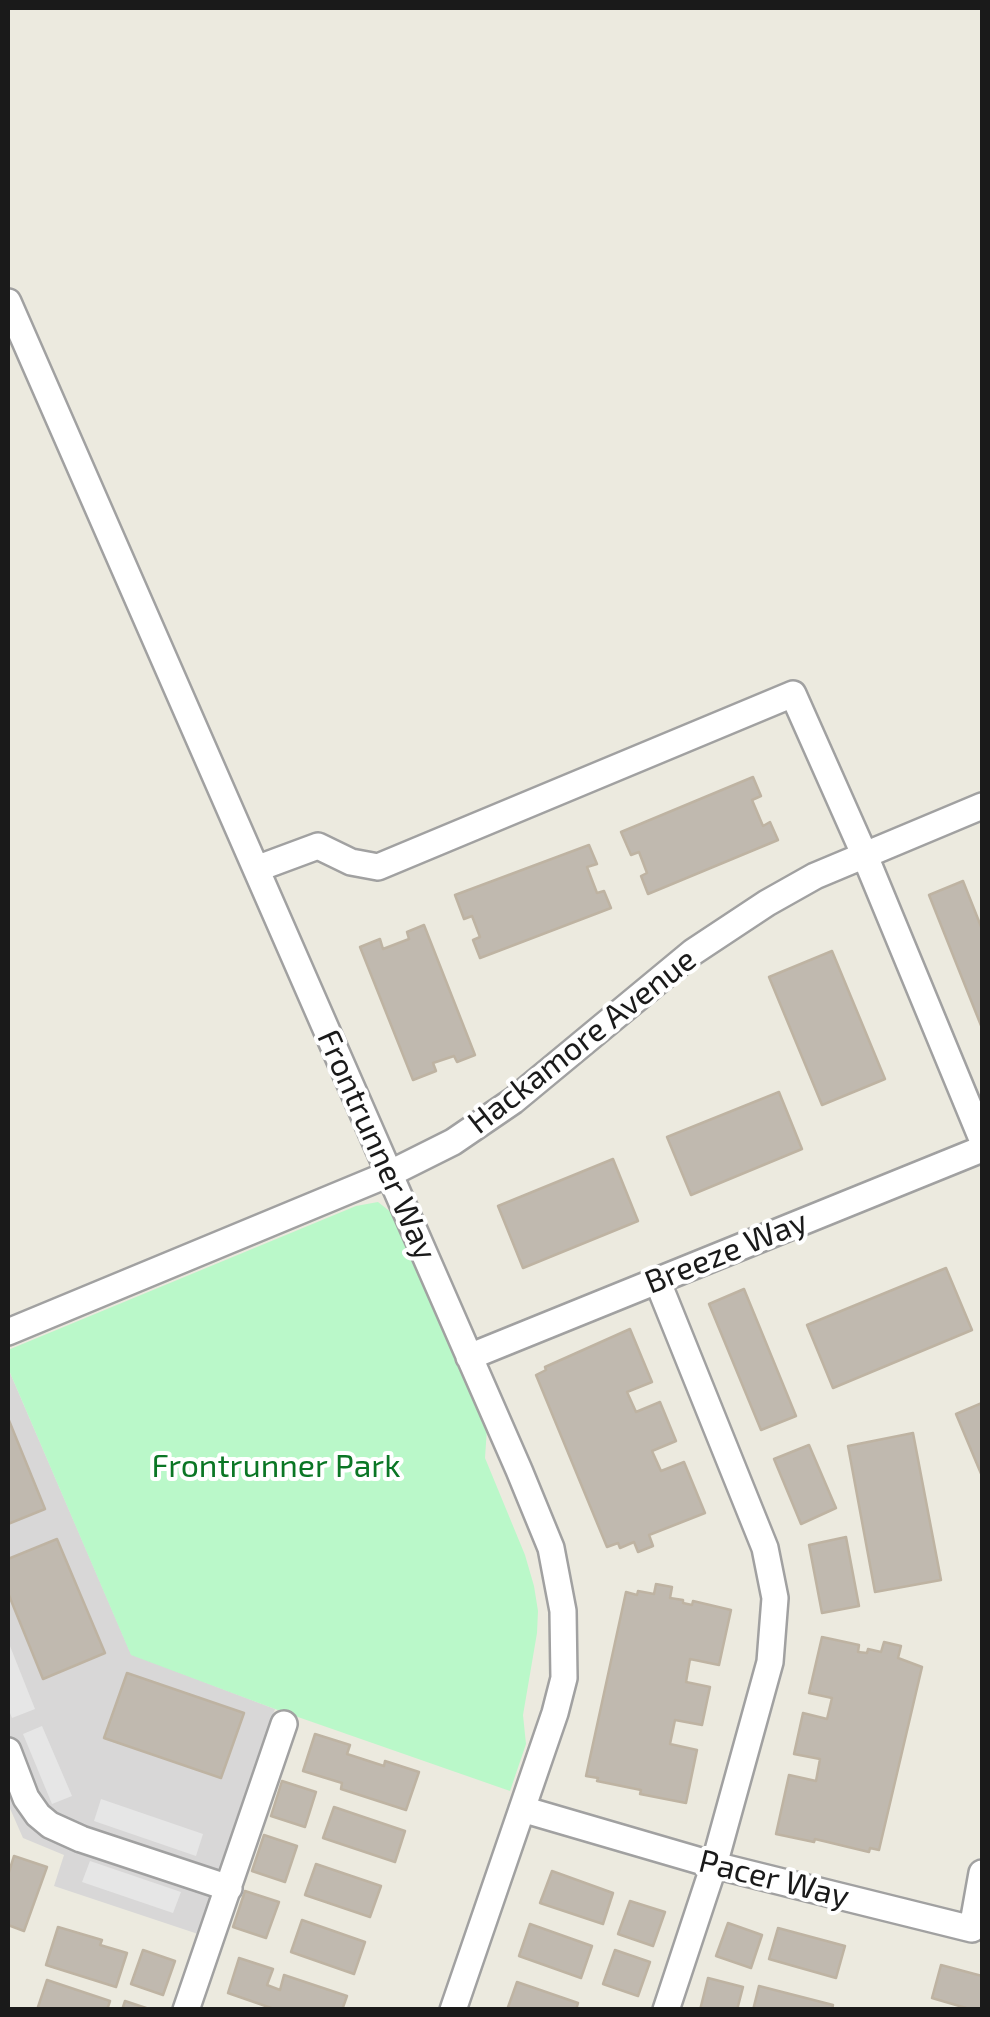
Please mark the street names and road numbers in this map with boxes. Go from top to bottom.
street label: Hackamore Avenue [460,940,704,1142]
street label: Frontrunner Way [309,1024,445,1266]
street label: Breeze Way [639,1202,813,1302]
street label: Pacer Way [695,1842,853,1916]

